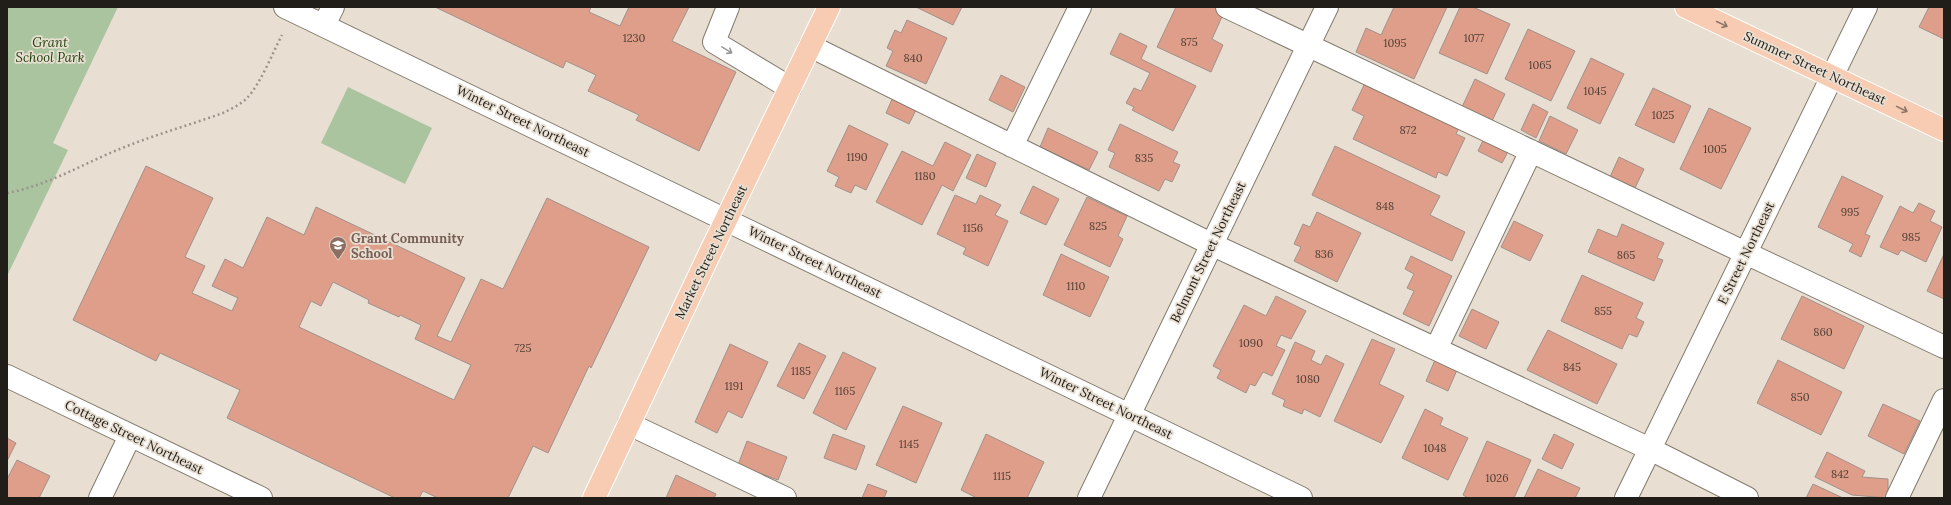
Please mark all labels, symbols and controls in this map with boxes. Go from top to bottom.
one-way arrow [1715,21,1727,28]
street label: Summer Street Northeast [1741,27,1889,109]
house number: 1230 [623,31,646,45]
house number: 1077 [1464,31,1484,45]
park label: Grant School Park [16,34,85,66]
house number: 875 [1180,35,1198,49]
house number: 1095 [1383,36,1407,50]
one-way arrow [721,46,733,54]
house number: 840 [904,51,923,65]
house number: 1065 [1528,58,1552,72]
street label: Winter Street Northeast [454,81,592,161]
house number: 1045 [1584,84,1606,98]
one-way arrow [1896,106,1908,113]
house number: 1025 [1652,108,1674,122]
house number: 872 [1399,123,1417,137]
house number: 1005 [1703,142,1727,156]
house number: 1190 [846,150,868,164]
house number: 835 [1135,151,1153,165]
house number: 1180 [914,169,936,183]
street label: Belmont Street Northeast [1166,179,1250,325]
street label: Market Street Northeast [671,182,751,322]
house number: 848 [1376,199,1394,213]
street label: E Street Northeast [1714,199,1778,307]
house number: 995 [1841,205,1859,219]
house number: 825 [1089,219,1107,233]
house number: 1156 [963,221,983,235]
street label: Winter Street Northeast [746,222,884,302]
place label: Grant Community School [351,230,465,262]
house number: 985 [1902,230,1920,244]
school or university icon: Grant Community School [328,235,348,260]
house number: 836 [1315,247,1333,261]
house number: 865 [1617,248,1635,262]
house number: 1110 [1067,279,1086,293]
house number: 855 [1594,304,1612,318]
house number: 860 [1813,325,1833,339]
house number: 1090 [1239,336,1263,350]
house number: 725 [515,341,531,355]
house number: 845 [1563,360,1581,374]
street label: Winter Street Northeast [1037,363,1175,443]
house number: 1185 [791,364,811,378]
house number: 1080 [1296,372,1320,386]
house number: 1191 [725,379,743,393]
house number: 1165 [835,384,855,398]
house number: 850 [1790,390,1810,404]
street label: Cottage Street Northeast [62,396,206,478]
house number: 1145 [899,437,919,451]
house number: 1048 [1424,441,1446,455]
house number: 842 [1831,467,1849,481]
house number: 1115 [993,469,1011,483]
house number: 1026 [1485,471,1509,485]

